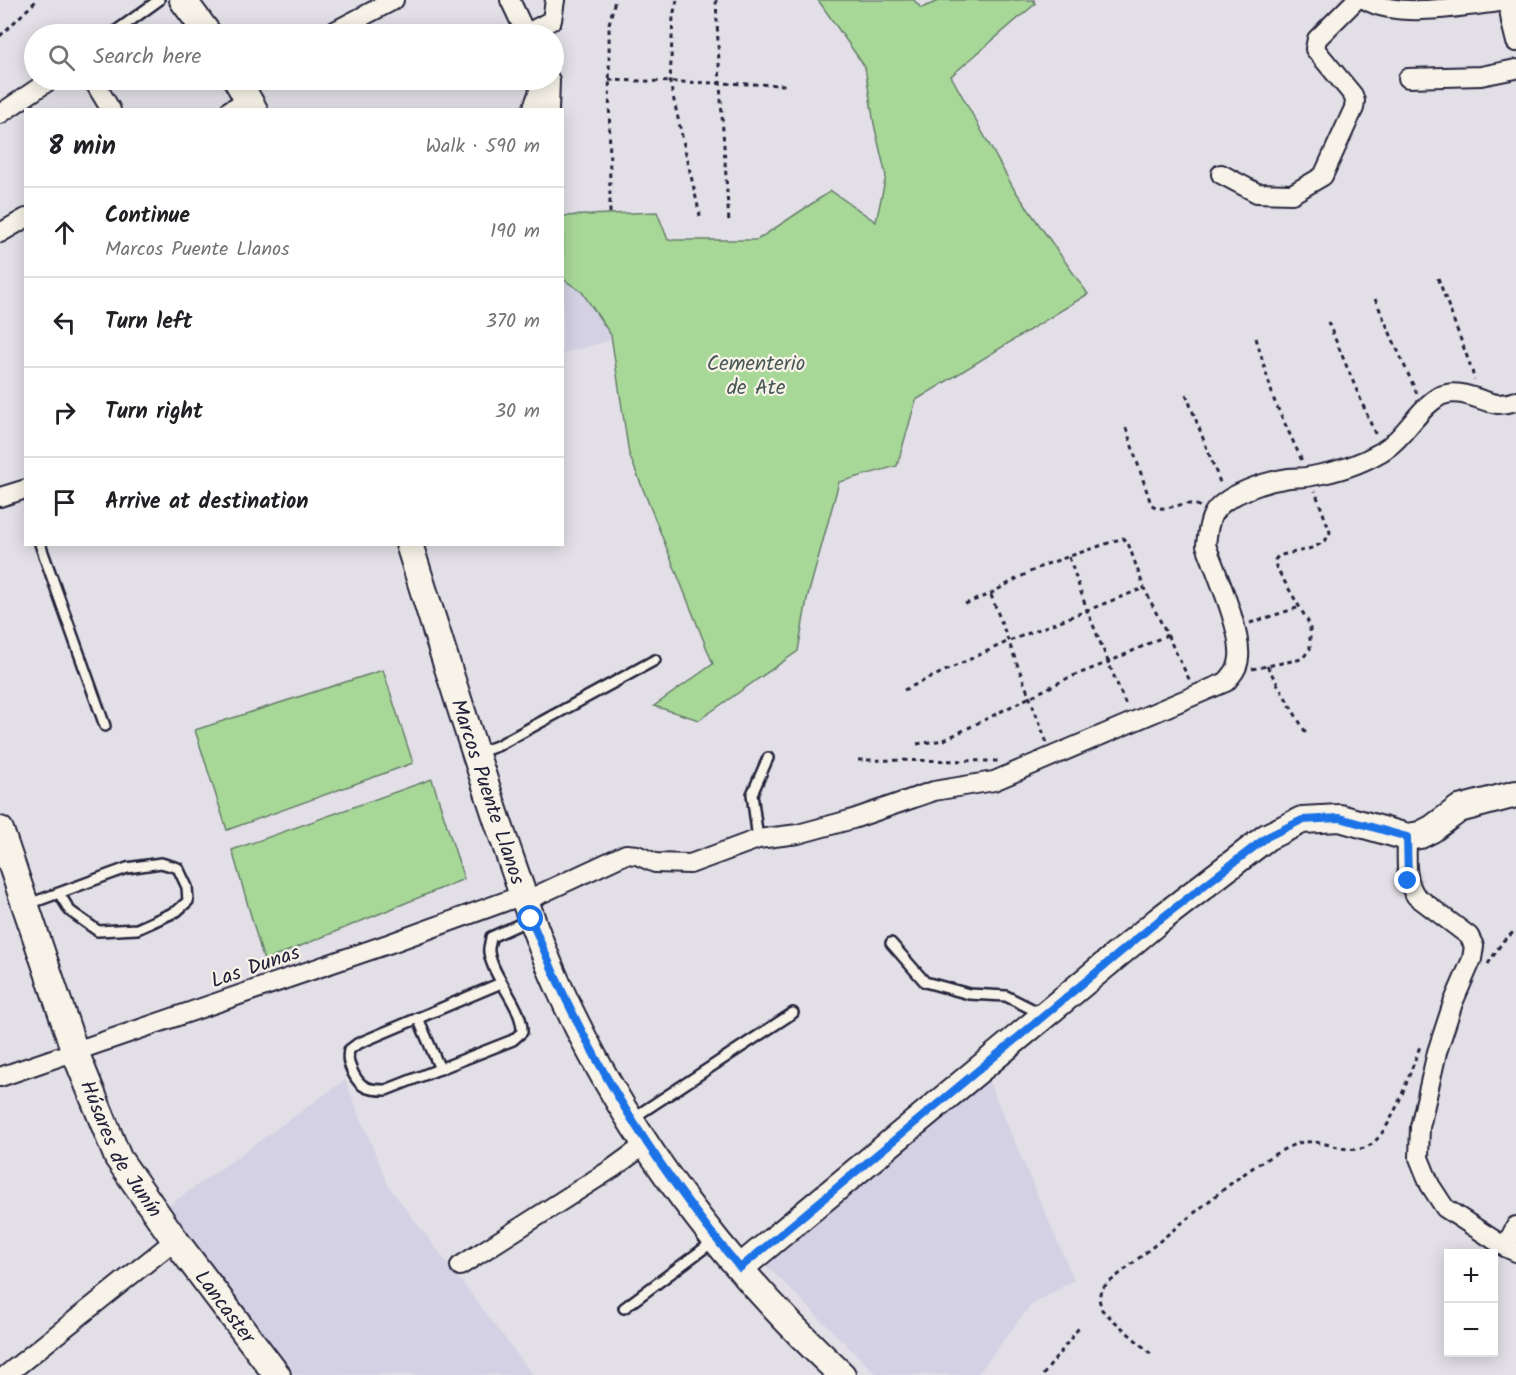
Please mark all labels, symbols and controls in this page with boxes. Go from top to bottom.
search box [24,24,564,90]
text: Search here [93,40,201,75]
icon: search [45,41,78,74]
text: 8 min [48,126,116,168]
text: Walk · 590 m [425,131,540,163]
text: Continue [105,199,190,234]
icon: ahead [48,216,81,249]
text: 190 m [490,216,540,248]
text: Marcos Puente Llanos [105,234,290,266]
text: Turn left [105,305,192,340]
icon: left [48,306,81,339]
text: 370 m [485,306,540,338]
park label: Cementerio de Ate [707,348,805,405]
text: Turn right [105,395,203,430]
icon: right [48,396,81,429]
text: 30 m [495,396,540,428]
text: Arrive at destination [105,485,308,520]
icon: arrive [48,486,81,519]
street label: Marcos Puente Llanos [441,695,533,889]
route end [1394,867,1420,893]
route start [517,905,543,931]
street label: Las Dunas [206,937,305,998]
street label: Húsares de Junín [70,1076,170,1225]
map controls [1444,1249,1498,1357]
button: + [1444,1249,1498,1303]
street label: Lancaster [185,1264,264,1352]
button: − [1444,1303,1498,1357]

